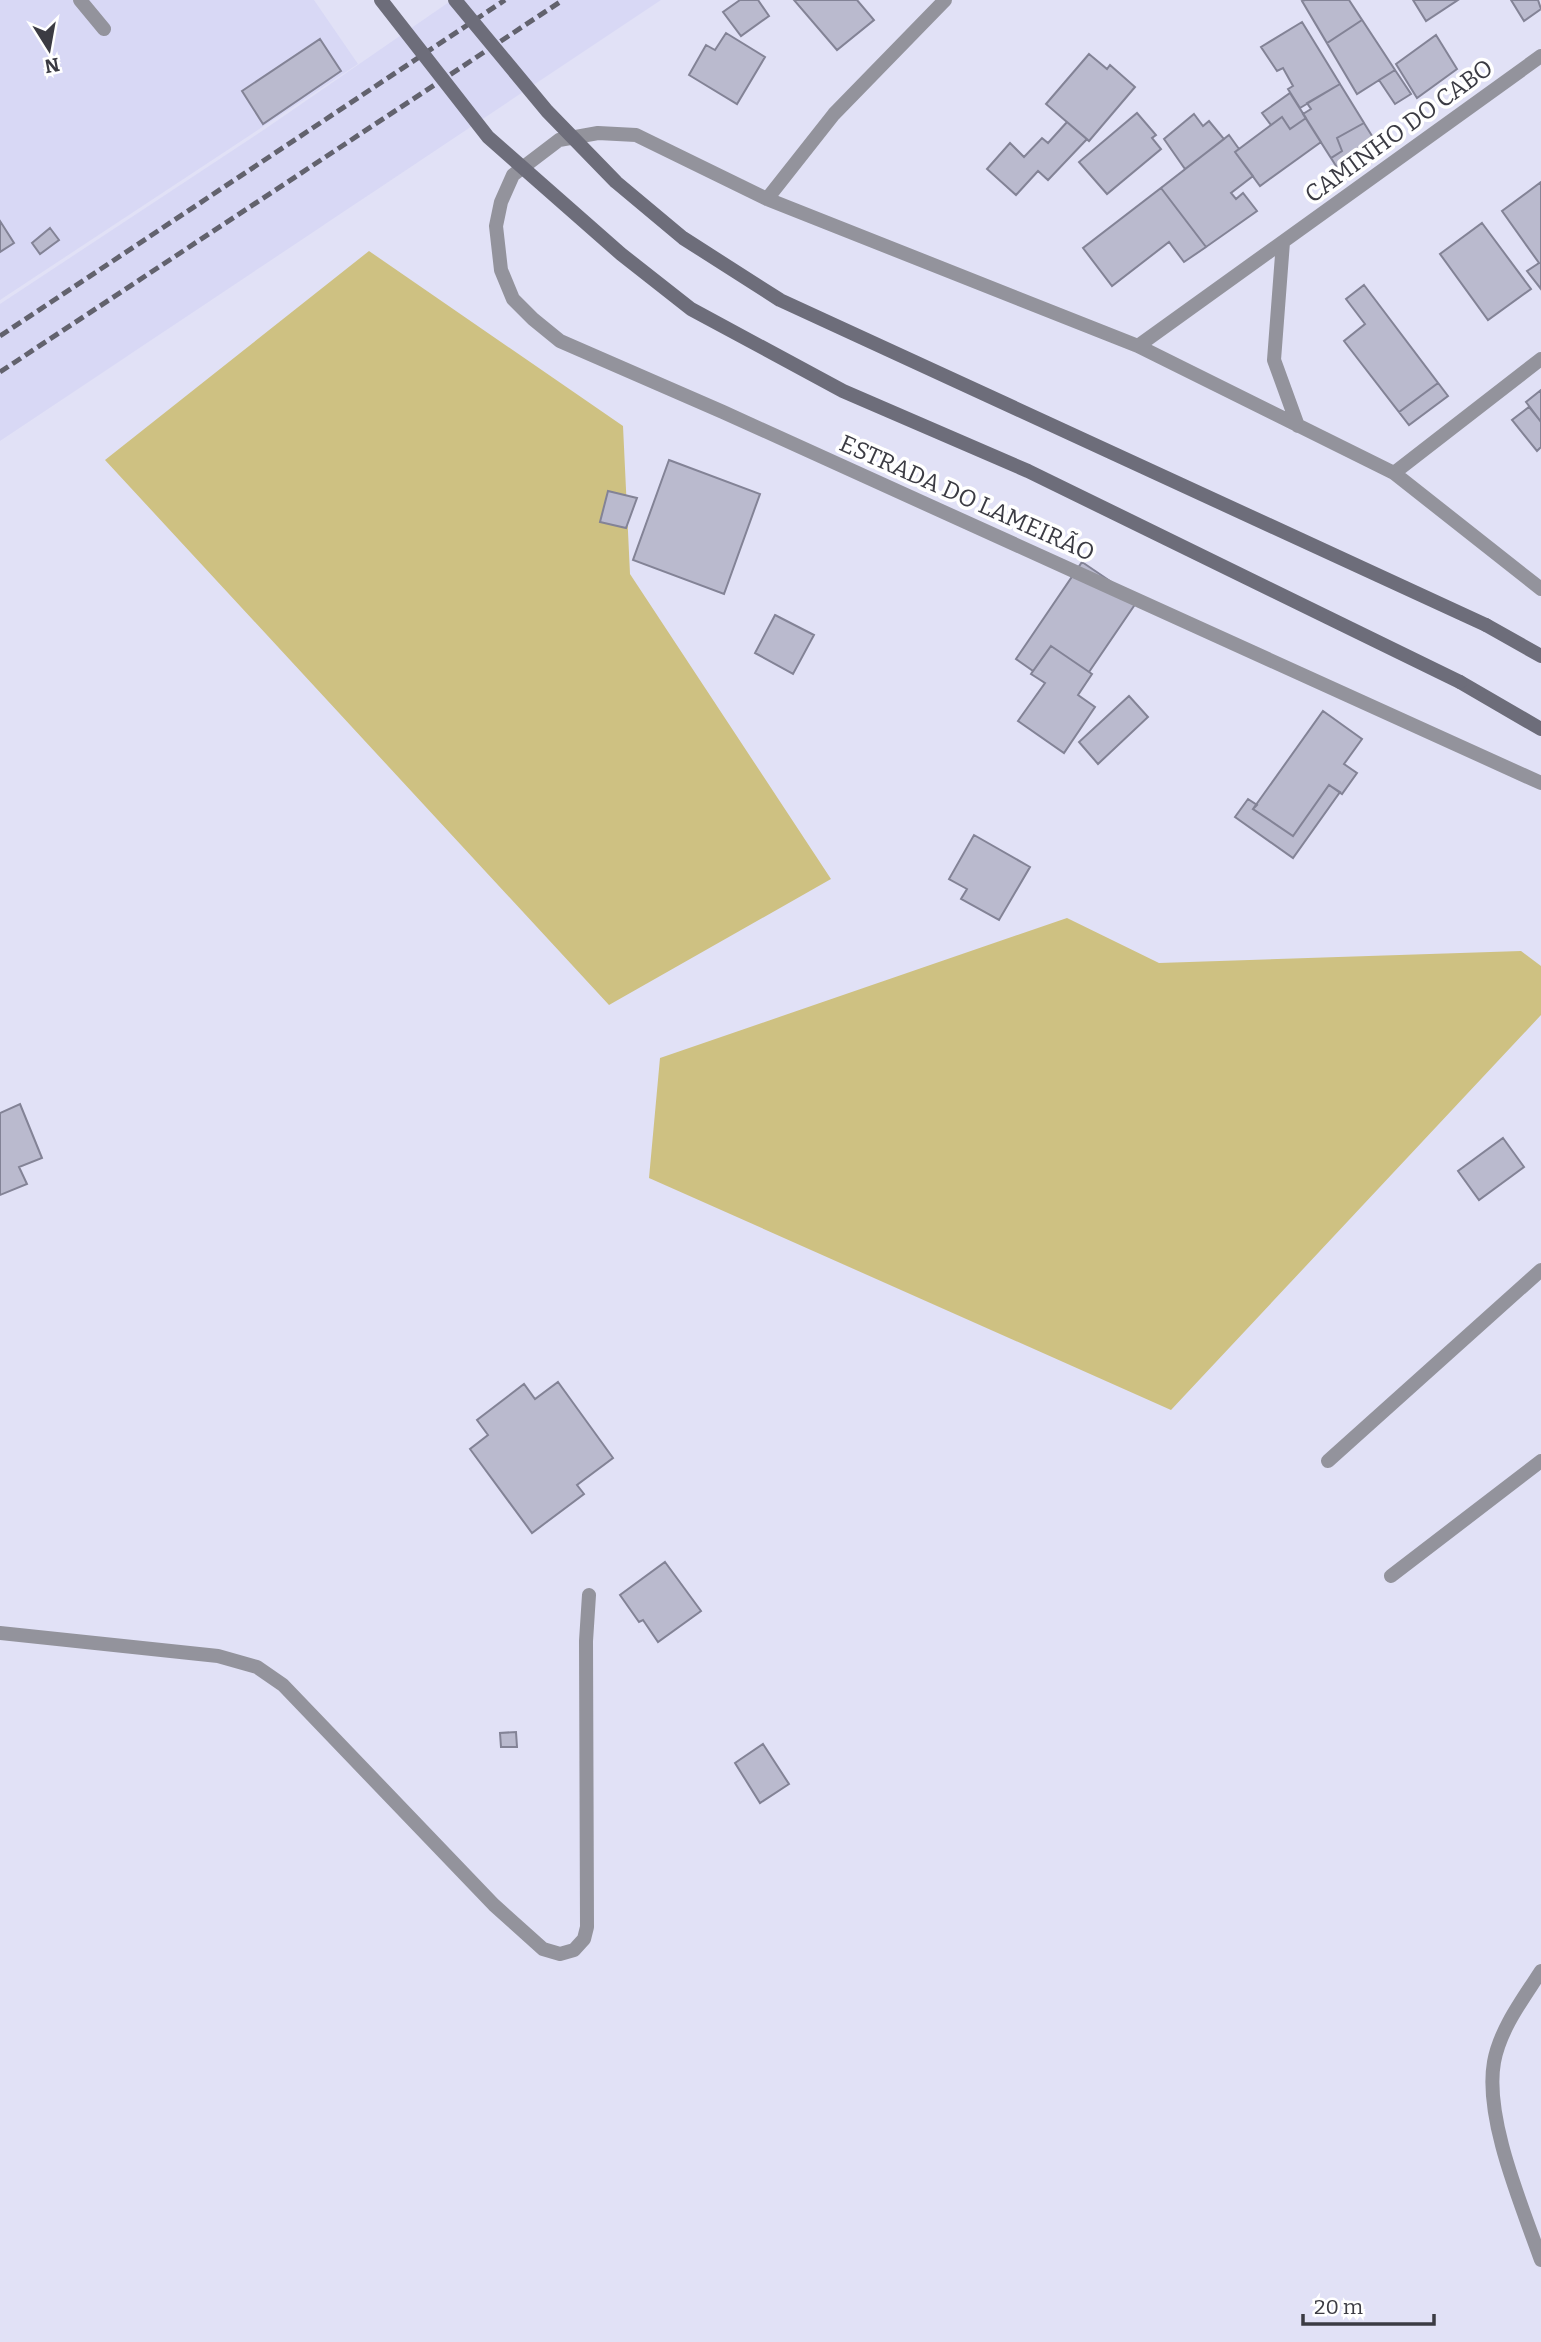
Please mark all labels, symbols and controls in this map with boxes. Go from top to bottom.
north arrow [14,14,84,84]
text: N [42,53,62,78]
street label: CAMINHO DO CABO [1300,53,1498,209]
street label: ESTRADA DO LAMEIRÃO [835,429,1099,567]
scale bar [1303,2282,1434,2326]
text: 20 m [1314,2294,1363,2320]

